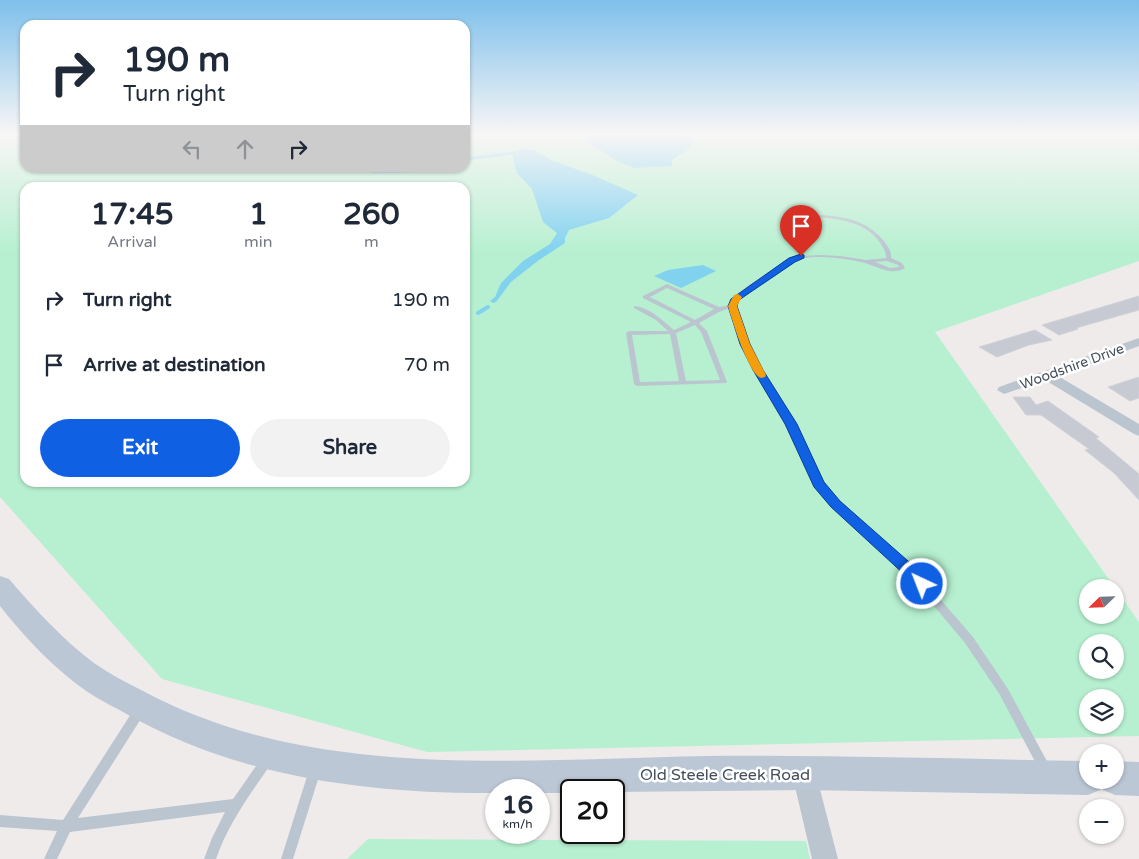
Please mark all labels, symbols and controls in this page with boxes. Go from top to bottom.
text: 190 m [123,39,230,81]
icon: right [40,40,105,105]
text: Turn right [123,81,225,107]
icon: left [178,135,206,163]
icon: ahead [231,135,259,163]
icon: right [284,135,312,163]
text: 17:45 [90,196,174,233]
text: 1 [249,196,268,233]
text: 260 [343,196,400,233]
pin [780,205,822,256]
icon: arrive [787,212,815,240]
text: Arrival [107,232,157,252]
text: min [244,232,273,252]
text: m [364,232,379,252]
icon: right [40,286,68,314]
text: Turn right [83,289,171,311]
text: 190 m [392,289,450,311]
street label: Woodshire Drive [1018,340,1127,393]
icon: arrive [40,351,68,379]
text: Arrive at destination [83,354,266,376]
text: 70 m [404,354,450,376]
button: Exit [40,419,240,477]
button: Share [250,419,450,477]
position arrow [895,557,947,609]
north arrow [1079,579,1124,624]
map controls [1079,579,1124,844]
button: search [1079,634,1124,679]
button: layers [1079,689,1124,734]
button: + [1079,744,1124,789]
street label: Old Steele Creek Road [640,765,810,785]
speed limit sign: 20 [560,779,625,844]
text: 16 [502,790,533,820]
button: − [1079,799,1124,844]
text: km/h [502,817,533,831]

